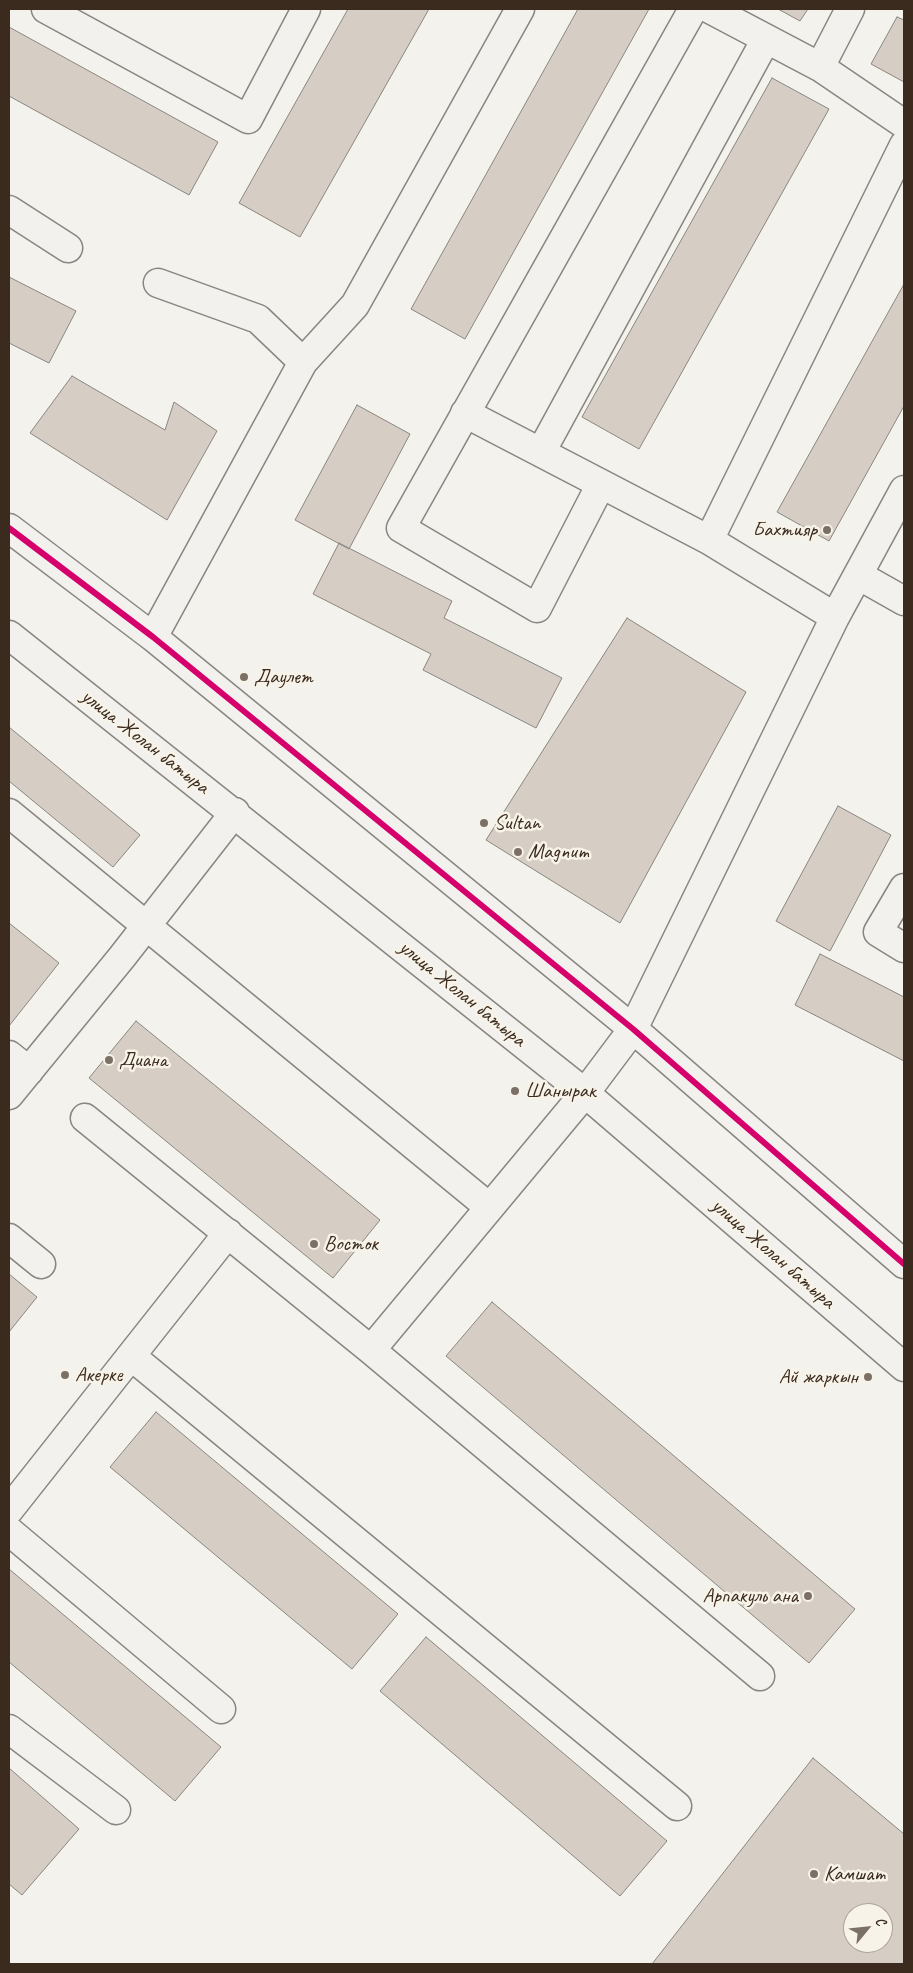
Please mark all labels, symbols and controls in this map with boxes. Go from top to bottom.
place label: Бахтияр [753,517,817,543]
marker: Бахтияр [821,524,833,536]
place label: Даулет [254,664,313,690]
marker: Даулет [238,671,250,683]
street label: улица Жолан батыра [76,684,214,800]
place label: Sultan [494,810,540,836]
marker: Sultan [478,817,490,829]
place label: Magnum [528,839,589,865]
marker: Magnum [512,846,524,858]
street label: улица Жолан батыра [394,935,530,1053]
place label: Диана [119,1047,167,1073]
marker: Диана [103,1054,115,1066]
place label: Шанырак [525,1078,596,1104]
marker: Шанырак [509,1085,521,1097]
street label: улица Жолан батыра [706,1193,840,1315]
place label: Восток [324,1231,378,1257]
marker: Восток [308,1238,320,1250]
place label: Акерке [75,1362,122,1388]
place label: Ай жаркын [779,1364,858,1390]
marker: Акерке [59,1369,71,1381]
marker: Ай жаркын [862,1371,874,1383]
place label: Арпакуль ана [702,1583,798,1609]
marker: Арпакуль ана [802,1590,814,1602]
place label: Камшат [824,1861,885,1887]
marker: Камшат [808,1868,820,1880]
north arrow [843,1903,893,1953]
text: С [872,1914,890,1928]

